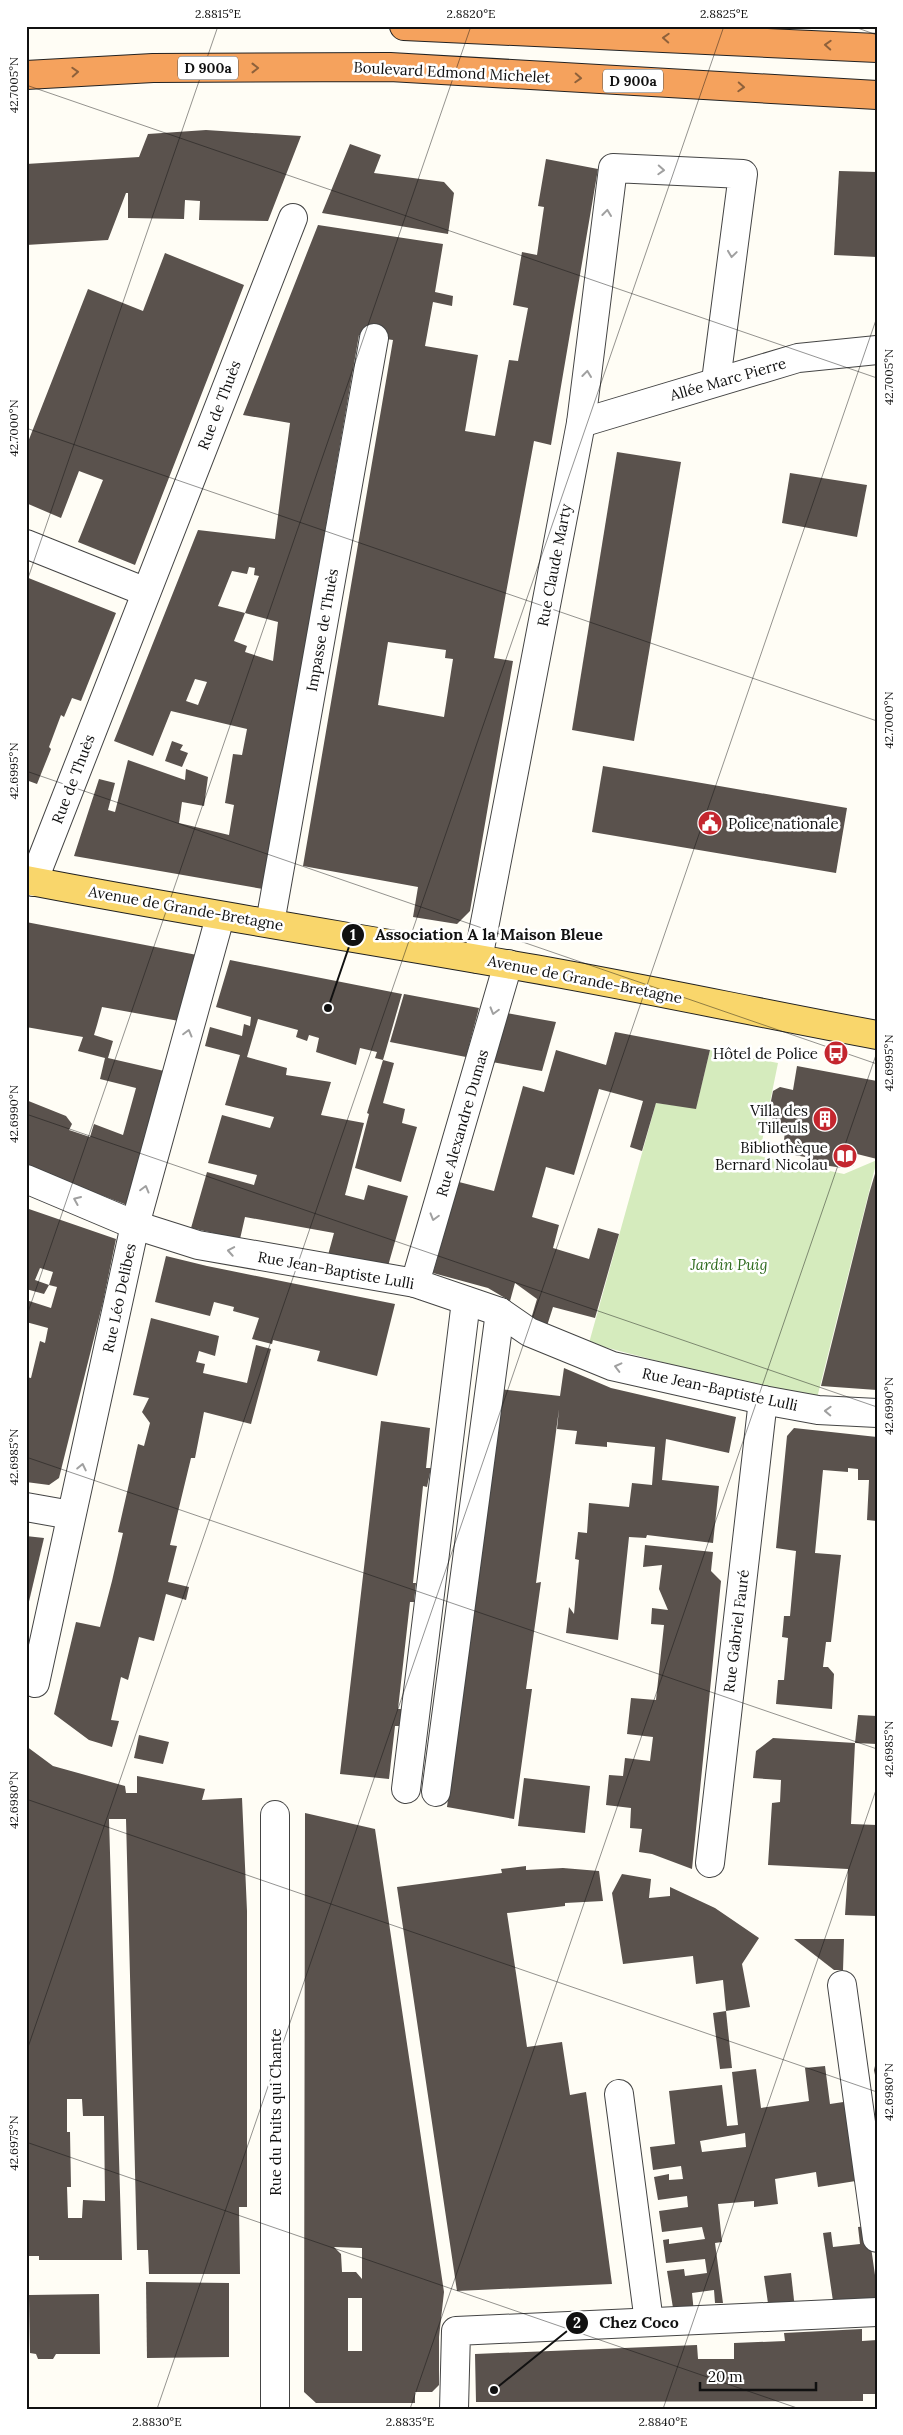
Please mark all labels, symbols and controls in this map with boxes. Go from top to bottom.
text: 2.8815°E [195,6,241,21]
text: 2.8820°E [446,6,496,21]
text: 2.8825°E [700,6,748,21]
one-way arrow [661,32,669,43]
one-way arrow [824,40,832,51]
road number: D 900a [178,56,238,80]
text: 42.7005°N [6,57,21,113]
street label: Boulevard Edmond Michelet [353,57,551,87]
one-way arrow [252,63,259,73]
one-way arrow [71,67,79,78]
road number: D 900a [603,70,663,92]
one-way arrow [575,72,583,83]
one-way arrow [737,82,745,93]
one-way arrow [658,165,666,175]
one-way arrow [601,209,612,217]
one-way arrow [728,250,738,258]
text: 42.7005°N [881,349,896,405]
street label: Allée Marc Pierre [667,353,788,405]
street label: Rue de Thuès [193,358,245,452]
one-way arrow [581,370,592,378]
text: 42.7000°N [6,399,21,457]
street label: Rue Claude Marty [533,502,575,628]
street label: Impasse de Thuès [302,567,342,693]
text: 42.7000°N [881,691,896,749]
street label: Rue de Thuès [47,732,99,826]
text: 42.6995°N [6,742,21,800]
public building icon: Police nationale [697,810,723,836]
place label: Police nationale [728,814,839,833]
street label: Avenue de Grande-Bretagne [86,881,285,934]
callout: Association A la Maison Bleue [340,919,613,950]
text: Association A la Maison Bleue [375,924,603,944]
text: 1 [350,925,356,944]
street label: Avenue de Grande-Bretagne [485,951,684,1007]
one-way arrow [490,1006,500,1014]
one-way arrow [183,1029,193,1037]
text: 42.6995°N [881,1034,896,1092]
bus stop icon: Hôtel de Police [823,1040,849,1066]
place label: Hôtel de Police [713,1044,818,1063]
street label: Rue Alexandre Dumas [432,1047,492,1199]
text: 42.6990°N [6,1085,21,1143]
place label: Villa des Tilleuls [749,1101,808,1137]
building icon: Villa des Tilleuls [812,1106,838,1132]
place label: Bibliothèque Bernard Nicolau [715,1138,828,1174]
library icon: Bibliothèque Bernard Nicolau [832,1143,858,1169]
one-way arrow [139,1185,150,1194]
one-way arrow [73,1196,82,1207]
one-way arrow [430,1213,440,1221]
street label: Rue Léo Delibes [98,1242,140,1354]
one-way arrow [226,1247,235,1257]
street label: Rue Jean-Baptiste Lulli [256,1247,416,1293]
park label: Jardin Puig [690,1255,767,1274]
one-way arrow [614,1362,622,1372]
street label: Rue Jean-Baptiste Lulli [640,1363,800,1415]
text: 42.6990°N [881,1377,896,1435]
one-way arrow [824,1405,832,1416]
text: 42.6985°N [6,1429,21,1485]
one-way arrow [76,1463,87,1472]
street label: Rue Gabriel Fauré [719,1568,753,1694]
text: 42.6985°N [881,1721,896,1777]
text: 42.6980°N [6,1771,21,1829]
street label: Rue du Puits qui Chante [266,2028,285,2196]
text: 42.6980°N [881,2063,896,2121]
text: 42.6975°N [6,2115,21,2171]
callout: Chez Coco [564,2307,688,2338]
text: Chez Coco [599,2312,679,2332]
text: 2 [573,2313,581,2332]
scale bar [700,2360,817,2392]
text: 20 m [708,2367,743,2386]
text: 2.8830°E [132,2414,182,2429]
text: 2.8835°E [386,2414,434,2429]
text: 2.8840°E [638,2414,688,2429]

